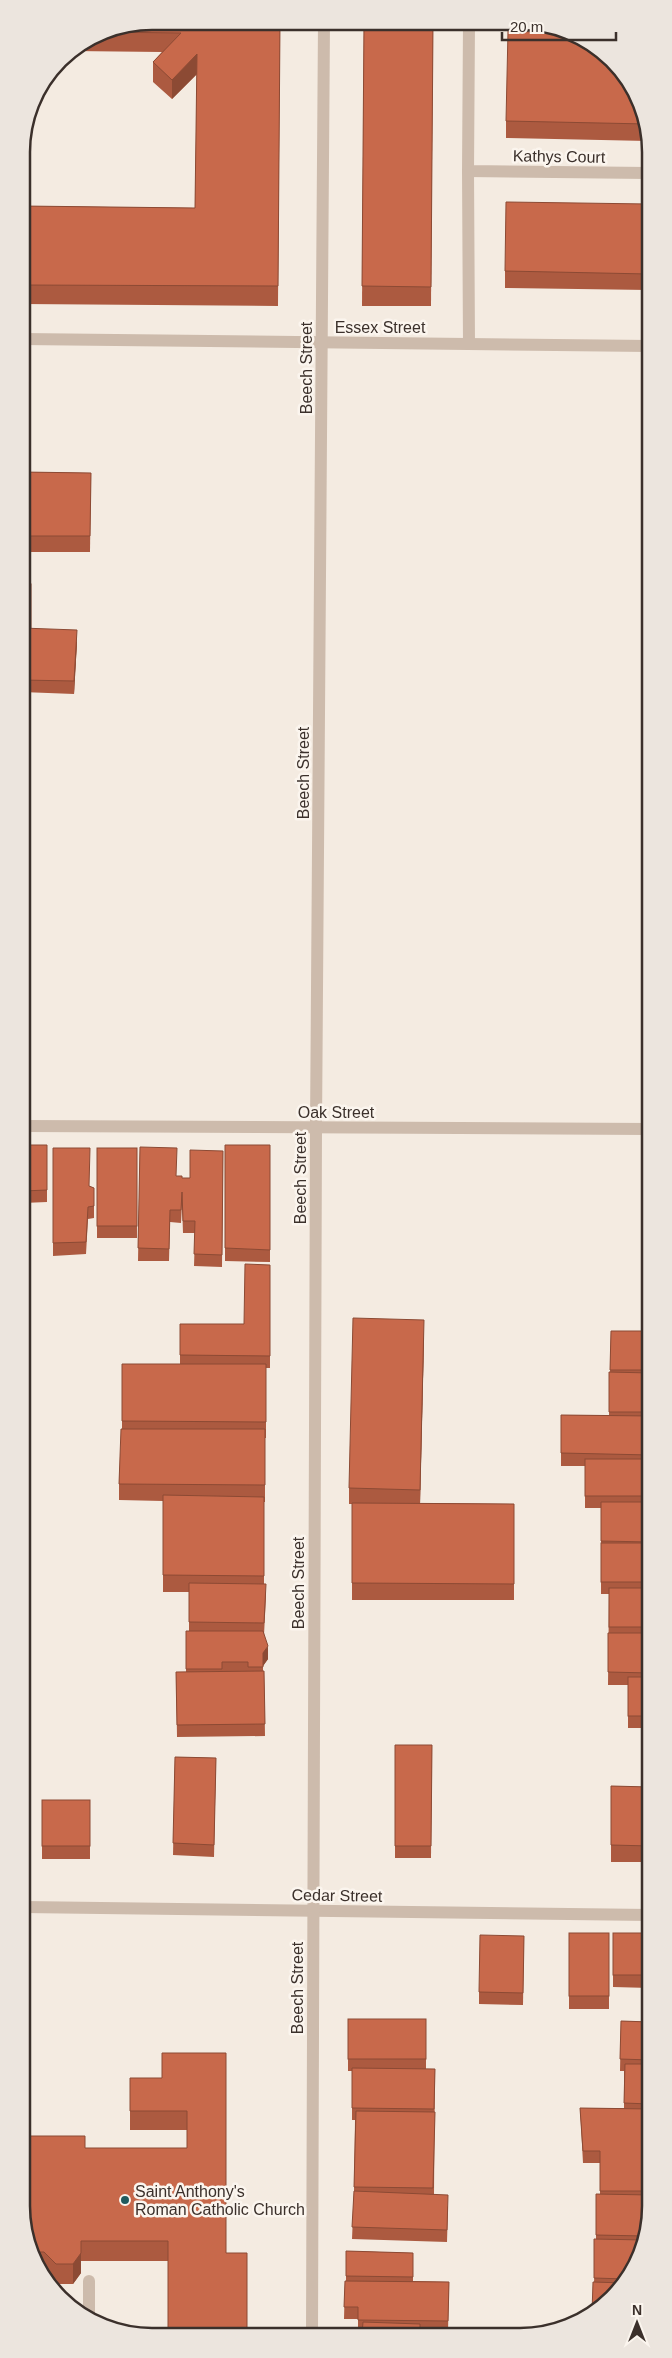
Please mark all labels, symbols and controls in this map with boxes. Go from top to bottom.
scale bar [502,10,616,42]
text: 20 m [510,18,543,35]
street label: Kathys Court [513,147,606,166]
street label: Essex Street [335,319,426,336]
street label: Beech Street [298,321,315,414]
street label: Beech Street [295,726,312,819]
street label: Oak Street [298,1104,375,1121]
street label: Beech Street [292,1131,309,1224]
street label: Beech Street [290,1536,307,1629]
street label: Cedar Street [291,1886,383,1905]
street label: Beech Street [289,1941,306,2034]
place label: Saint Anthony's Roman Catholic Church [135,2183,305,2218]
marker: Saint Anthony's Roman Catholic Church [119,2194,131,2206]
north arrow [612,2298,662,2348]
text: N [632,2302,642,2318]

